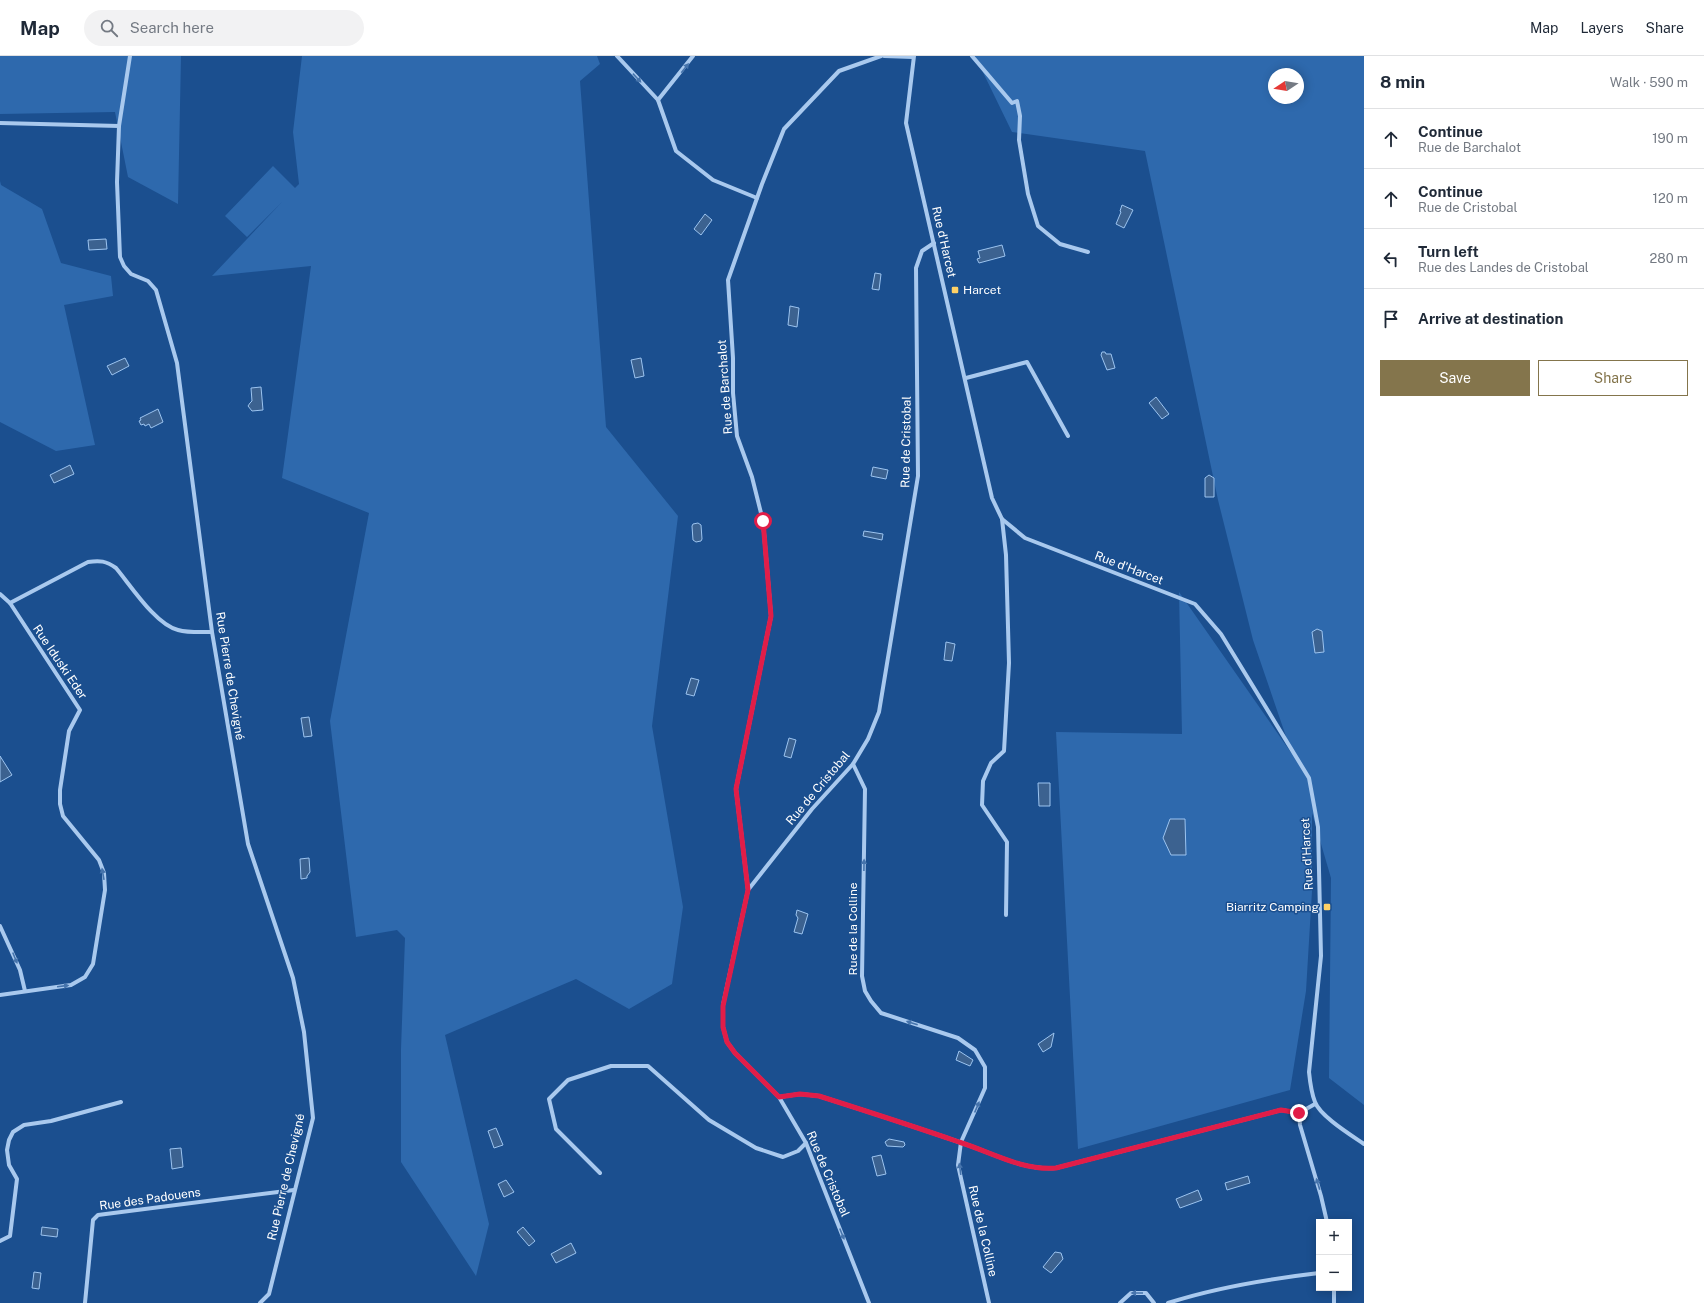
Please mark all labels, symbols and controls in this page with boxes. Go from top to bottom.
search box [84,10,364,46]
text: Map [20,17,60,39]
icon: search [98,17,120,39]
text: Search here [130,19,214,36]
text: Map [1530,20,1558,36]
text: Layers [1580,20,1624,36]
text: Share [1646,20,1684,36]
one-way arrow [680,62,689,73]
north arrow [1268,68,1304,104]
text: 8 min [1380,72,1425,92]
one-way arrow [633,73,642,83]
text: Walk · 590 m [1610,75,1688,90]
text: Continue [1418,123,1483,140]
icon: ahead [1380,128,1402,150]
text: 190 m [1652,131,1688,146]
text: Rue de Barchalot [1418,140,1521,155]
text: Continue [1418,183,1483,200]
icon: ahead [1380,188,1402,210]
text: 120 m [1653,191,1688,206]
text: Rue de Cristobal [1418,200,1517,215]
street label: Rue d'Harcet [929,205,959,279]
text: Turn left [1418,243,1479,260]
icon: left [1380,248,1402,270]
text: 280 m [1650,251,1688,266]
text: Rue des Landes de Cristobal [1418,260,1589,275]
place label: Harcet [963,283,1001,297]
marker: Harcet [950,285,960,295]
icon: arrive [1380,308,1402,330]
text: Arrive at destination [1418,310,1563,327]
street label: Rue de Barchalot [715,339,735,435]
button: Save [1380,360,1530,396]
button: Share [1538,360,1688,396]
street label: Rue de Cristobal [898,396,914,488]
route start [754,512,772,530]
street label: Rue d'Harcet [1093,548,1166,588]
street label: Rue Pierre de Chevigné [213,611,247,741]
street label: Rue Iduski Eder [30,622,90,702]
street label: Rue de Cristobal [783,748,853,828]
street label: Rue d'Harcet [1298,817,1316,891]
one-way arrow [861,858,867,871]
one-way arrow [100,868,106,881]
street label: Rue de la Colline [846,882,860,976]
place label: Biarritz Camping [1226,900,1319,914]
marker: Biarritz Camping [1322,902,1332,912]
one-way arrow [12,952,18,963]
one-way arrow [57,983,69,989]
one-way arrow [906,1020,918,1026]
one-way arrow [974,1101,980,1112]
route end [1290,1104,1308,1122]
street label: Rue Pierre de Chevigné [265,1112,307,1242]
street label: Rue de Cristobal [804,1129,853,1219]
one-way arrow [957,1163,963,1175]
one-way arrow [1315,1178,1321,1190]
street label: Rue de la Colline [966,1184,1000,1278]
street label: Rue des Padouens [98,1185,202,1213]
map controls [1316,1219,1352,1291]
button: + [1316,1219,1352,1255]
one-way arrow [839,1228,845,1239]
button: − [1316,1255,1352,1291]
one-way arrow [1130,1290,1143,1296]

